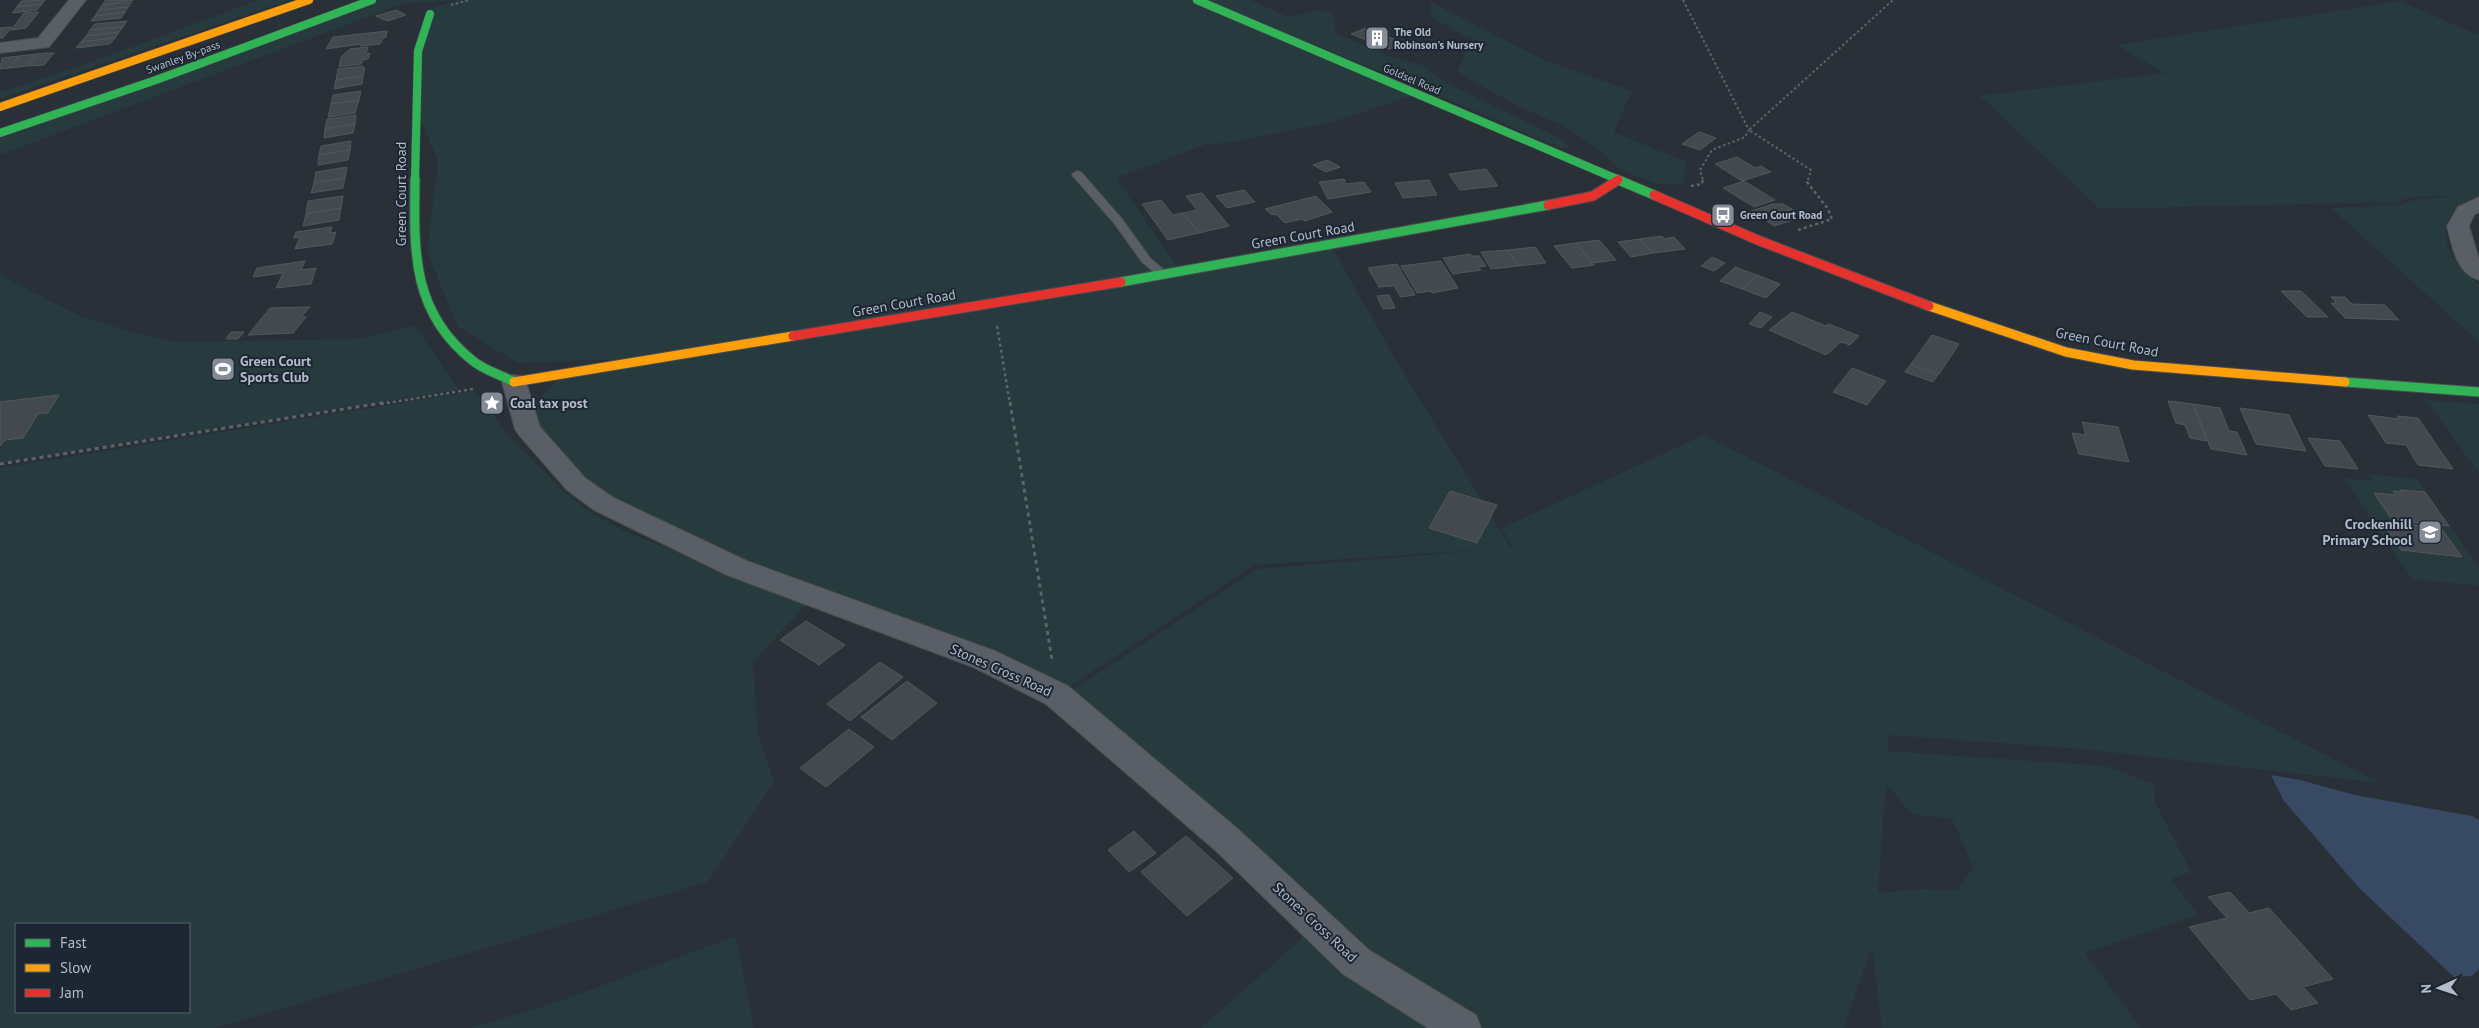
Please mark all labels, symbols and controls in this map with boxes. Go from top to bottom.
building icon: The Old Robinson's Nursery [1364,25,1390,51]
place label: The Old Robinson's Nursery [1394,25,1484,52]
street label: Swanley By-pass [144,37,222,77]
street label: Goldsel Road [1381,61,1443,97]
street label: Green Court Road [392,142,410,246]
bus stop icon: Green Court Road [1710,202,1736,228]
place label: Green Court Road [1740,208,1822,222]
street label: Green Court Road [1250,217,1356,253]
street label: Green Court Road [851,285,957,321]
street label: Green Court Road [2054,323,2160,361]
place label: Green Court Sports Club [240,352,311,386]
sports icon: Green Court Sports Club [210,356,236,382]
place icon: Coal tax post [479,390,505,416]
place label: Coal tax post [510,394,588,412]
place label: Crockenhill Primary School [2323,515,2413,549]
school or university icon: Crockenhill Primary School [2417,519,2443,545]
street label: Stones Cross Road [947,640,1055,700]
street label: Stones Cross Road [1269,878,1361,966]
legend [15,923,190,1013]
text: Fast [60,933,87,952]
text: Slow [60,958,91,977]
north arrow [2414,963,2464,1013]
text: Jam [59,983,84,1002]
text: N [2417,984,2435,994]

